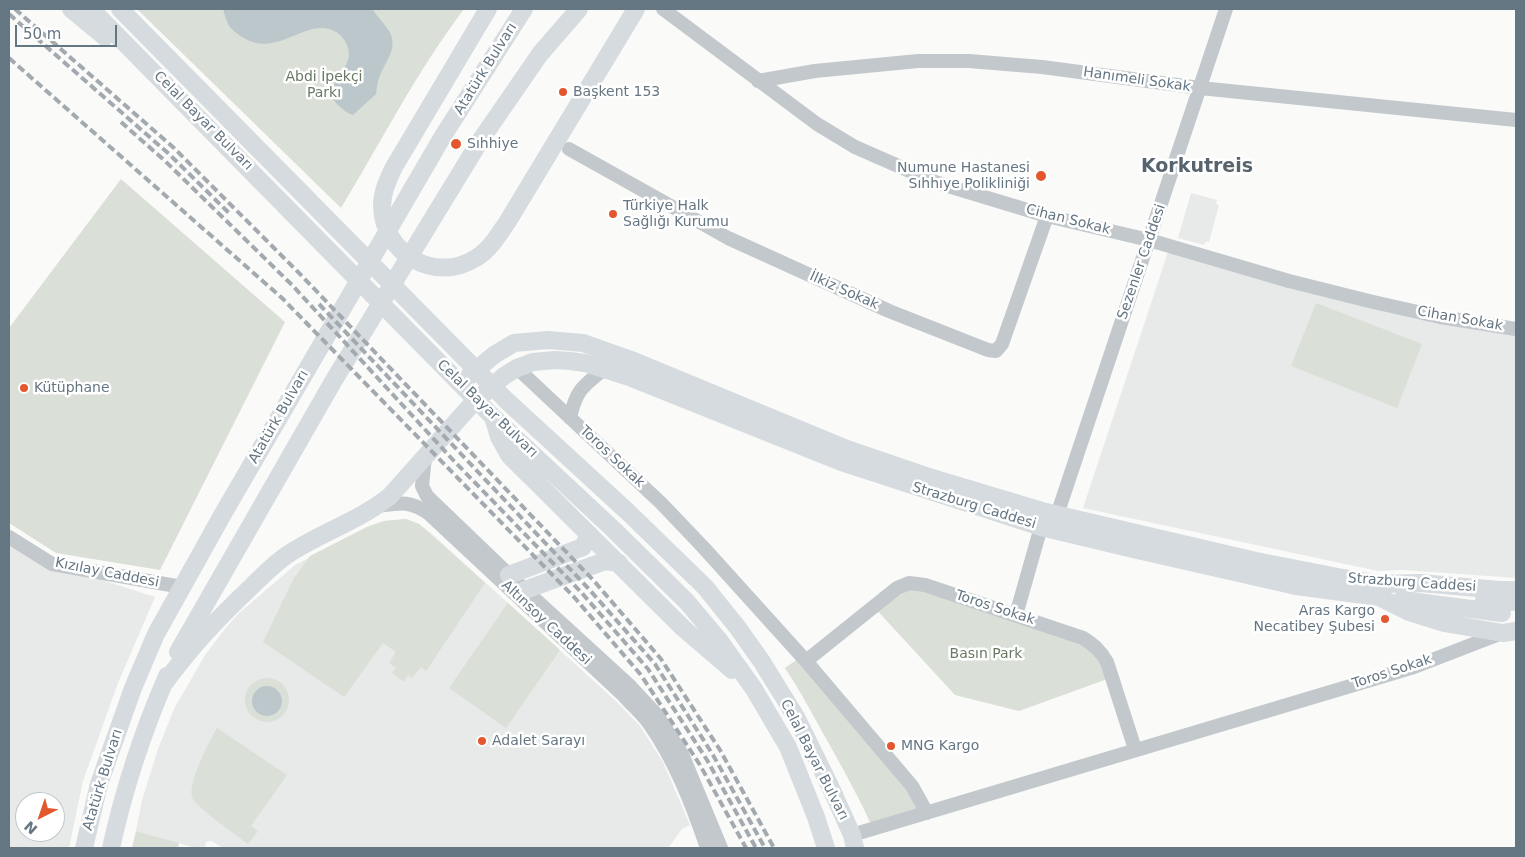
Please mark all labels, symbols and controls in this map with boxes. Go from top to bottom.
scale bar [18,15,120,47]
street label: Atatürk Bulvarı [451,20,521,118]
text: 50 m [23,25,61,43]
street label: Hanımeli Sokak [1082,64,1192,96]
street label: Celal Bayar Bulvarı [150,68,256,174]
park label: Abdi İpekçi Parkı [285,69,363,102]
place label: Başkent 153 [573,84,660,100]
marker: Başkent 153 [557,86,569,98]
place label: Sıhhiye [467,136,518,152]
marker: Sıhhiye [449,137,463,151]
district label: Korkutreis [1141,156,1253,178]
place label: Numune Hastanesi Sıhhıye Polikliniği [897,160,1030,192]
marker: Numune Hastanesi Sıhhıye Polikliniği [1034,169,1048,183]
place label: Türkiye Halk Sağlığı Kurumu [623,198,729,230]
street label: Cihan Sokak [1024,201,1112,239]
street label: Sezenler Caddesi [1114,202,1170,322]
marker: Türkiye Halk Sağlığı Kurumu [607,208,619,220]
street label: İlkiz Sokak [807,268,881,314]
street label: Cihan Sokak [1416,303,1504,335]
street label: Celal Bayar Bulvarı [433,357,541,461]
street label: Atatürk Bulvarı [245,367,313,467]
place label: Kütüphane [34,380,110,396]
marker: Kütüphane [18,382,30,394]
street label: Toros Sokak [576,423,648,491]
street label: Strazburg Caddesi [910,479,1038,533]
street label: Kızılay Caddesi [54,555,160,591]
street label: Strazburg Caddesi [1347,570,1477,596]
street label: Altınsoy Caddesi [498,577,594,669]
street label: Toros Sokak [953,587,1037,629]
place label: Aras Kargo Necatibey Şubesi [1254,603,1375,636]
marker: Aras Kargo Necatibey Şubesi [1379,613,1391,625]
park label: Basın Park [950,646,1022,662]
street label: Toros Sokak [1350,651,1434,693]
street label: Celal Bayar Bulvarı [776,697,852,823]
street label: Atatürk Bulvarı [80,727,126,833]
place label: Adalet Sarayı [492,733,585,749]
marker: Adalet Sarayı [476,735,488,747]
place label: MNG Kargo [901,738,979,754]
marker: MNG Kargo [885,740,897,752]
north arrow [15,792,65,842]
text: N [21,818,40,837]

